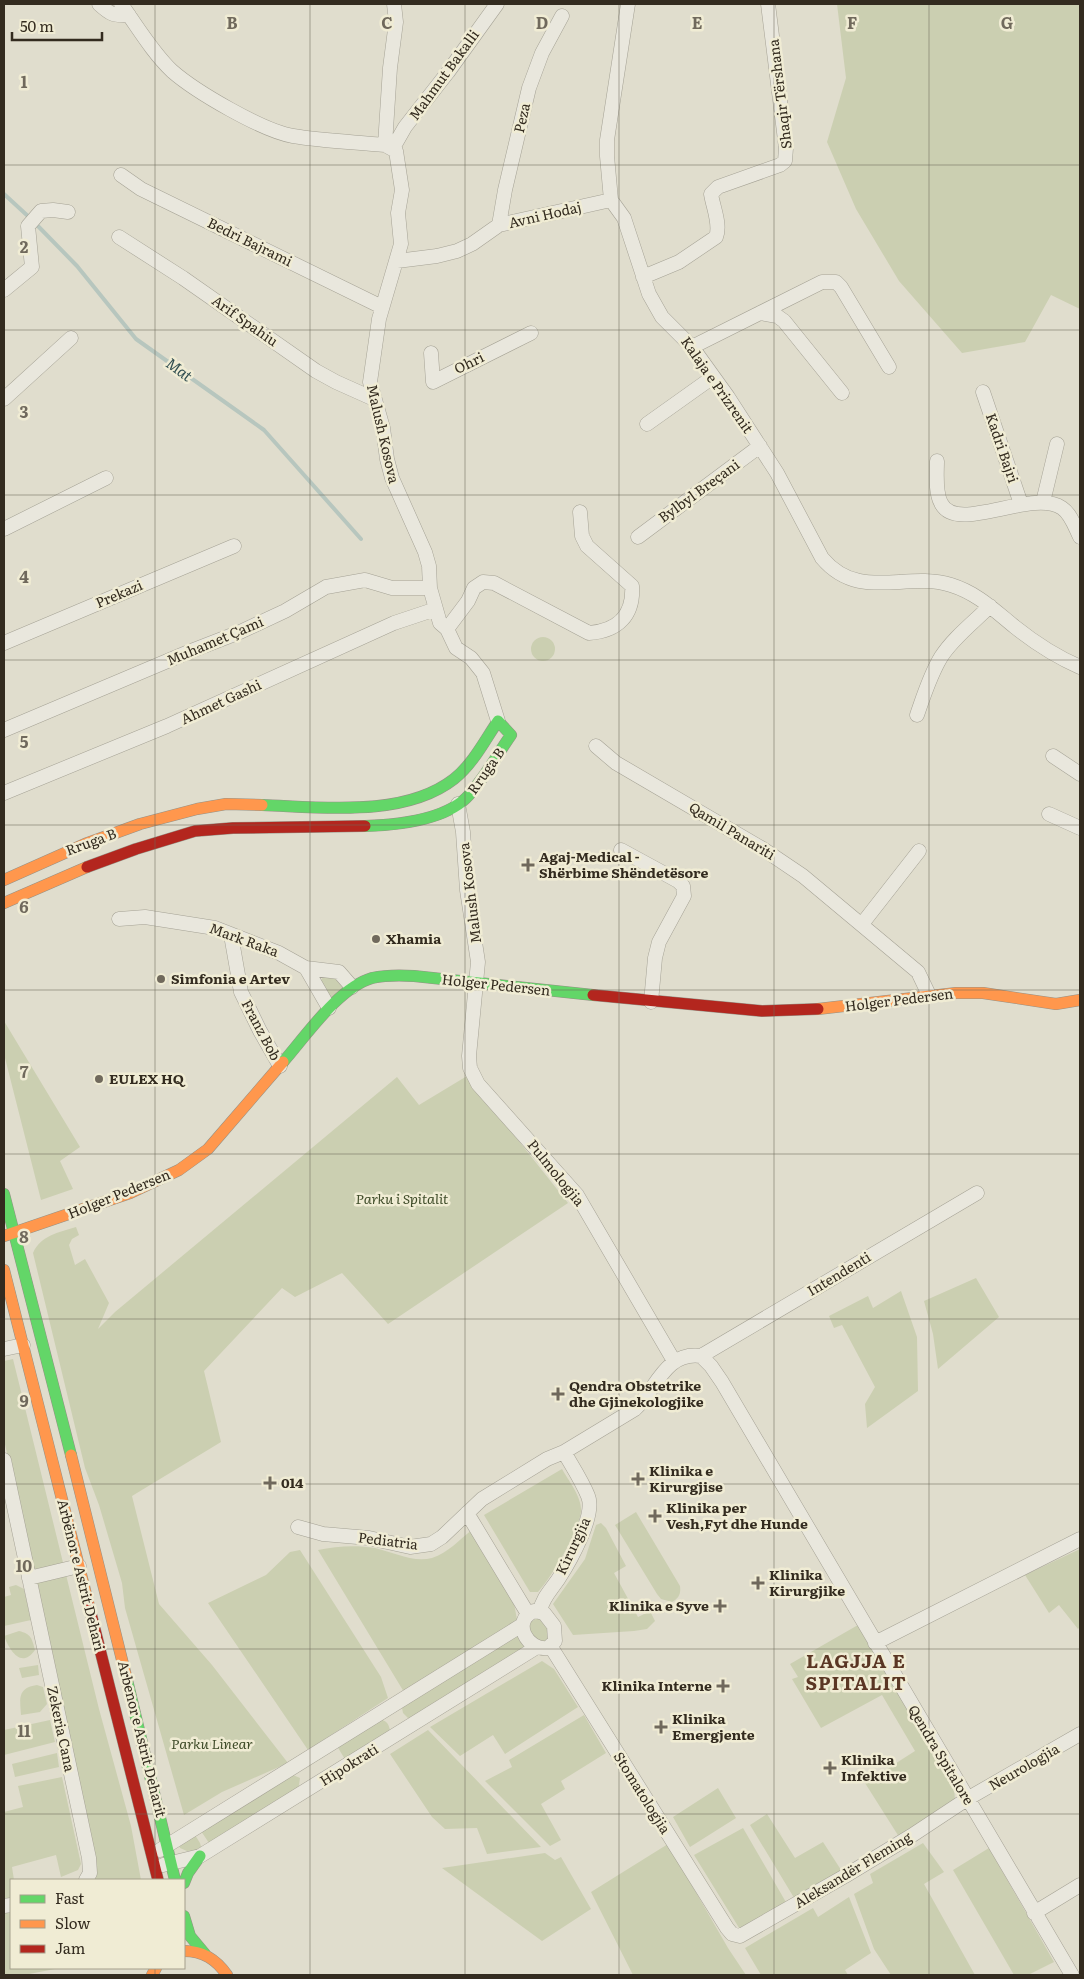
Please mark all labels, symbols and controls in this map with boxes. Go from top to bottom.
scale bar [12,10,102,42]
text: B [226,10,238,34]
text: C [381,10,393,34]
text: D [536,10,548,34]
text: E [692,10,703,34]
text: F [847,10,857,34]
text: G [1001,10,1013,34]
text: 50 m [20,14,54,37]
street label: Mahmut Bakalli [404,25,483,124]
street label: Shaqir Tërshana [762,38,796,150]
text: 1 [21,69,28,93]
street label: Peza [508,100,534,135]
street label: Avni Hodaj [506,196,583,232]
street label: Bedri Bajrami [205,212,297,270]
text: 2 [20,234,29,258]
street label: Arif Spahiu [208,290,283,350]
street label: Kalaja e Prizrenit [677,332,759,437]
street label: Ohri [450,346,487,378]
water label: Mat [162,351,198,386]
street label: Malush Kosova [363,382,405,486]
text: 3 [20,399,29,423]
street label: Kadri Bajri [982,410,1024,486]
street label: Bylbyl Breçani [654,454,743,527]
text: 4 [19,564,29,588]
street label: Prekazi [92,574,146,612]
street label: Muhamet Çami [163,611,266,669]
street label: Ahmet Gashi [177,674,264,728]
text: 5 [20,729,29,753]
street label: Rruga B [462,743,509,798]
street label: Qamil Panariti [686,796,780,864]
street label: Rruga B [62,823,119,859]
street label: Malush Kosova [453,841,485,945]
place label: Agaj-Medical - Shërbime Shëndetësore [539,846,708,882]
marker: Agaj-Medical - Shërbime Shëndetësore [521,858,535,872]
text: 6 [19,894,29,918]
street label: Mark Raka [207,917,282,961]
place label: Xhamia [386,928,442,948]
marker: Xhamia [370,933,382,945]
place label: Simfonia e Artev [171,968,290,988]
street label: Holger Pedersen [441,968,551,1000]
marker: Simfonia e Artev [155,973,167,985]
street label: Holger Pedersen [844,982,954,1016]
street label: Franz Bob [237,995,286,1064]
text: 7 [20,1059,29,1083]
place label: EULEX HQ [109,1068,186,1088]
marker: EULEX HQ [93,1073,105,1085]
street label: Pulmologjia [524,1135,590,1210]
street label: Holger Pedersen [64,1163,173,1223]
park label: Parku i Spitalit [356,1188,449,1208]
text: 8 [19,1224,29,1248]
street label: Intendenti [803,1246,874,1300]
place label: Qendra Obstetrike dhe Gjinekologjike [569,1375,704,1411]
marker: Qendra Obstetrike dhe Gjinekologjike [551,1387,565,1401]
text: 9 [19,1388,29,1412]
place label: Klinika e Kirurgjise [649,1460,723,1496]
place label: 014 [281,1472,304,1492]
marker: Klinika e Kirurgjise [631,1472,645,1486]
marker: 014 [263,1476,277,1490]
street label: Arbënor e Astrit Dehari [53,1497,111,1653]
place label: Klinika per Vesh,Fyt dhe Hunde [666,1497,808,1533]
marker: Klinika per Vesh,Fyt dhe Hunde [648,1509,662,1523]
street label: Kirurgjia [550,1513,594,1578]
street label: Pediatria [357,1526,420,1554]
text: 10 [16,1553,32,1577]
place label: Klinika Kirurgjike [769,1564,845,1600]
marker: Klinika Kirurgjike [751,1576,765,1590]
place label: Klinika e Syve [609,1595,709,1615]
marker: Klinika e Syve [713,1599,727,1613]
district label: LAGJJA E SPITALIT [805,1646,907,1696]
street label: Arbenor e Astrit Deharit [114,1658,172,1820]
place label: Klinika Interne [602,1675,712,1695]
marker: Klinika Interne [716,1679,730,1693]
street label: Zekeria Cana [43,1684,81,1774]
street label: Qendra Spitalore [904,1701,980,1808]
place label: Klinika Emergjente [672,1708,755,1744]
text: 11 [17,1718,31,1742]
marker: Klinika Emergjente [654,1720,668,1734]
park label: Parku Linear [171,1733,253,1753]
street label: Hipokrati [315,1738,382,1790]
street label: Neurologjia [984,1738,1063,1794]
street label: Stomatologjia [610,1748,676,1838]
place label: Klinika Infektive [841,1749,907,1785]
marker: Klinika Infektive [823,1761,837,1775]
street label: Aleksandër Fleming [790,1826,915,1912]
legend [10,1879,185,1969]
text: Fast [55,1886,84,1909]
text: Slow [55,1911,90,1934]
text: Jam [55,1936,86,1959]

